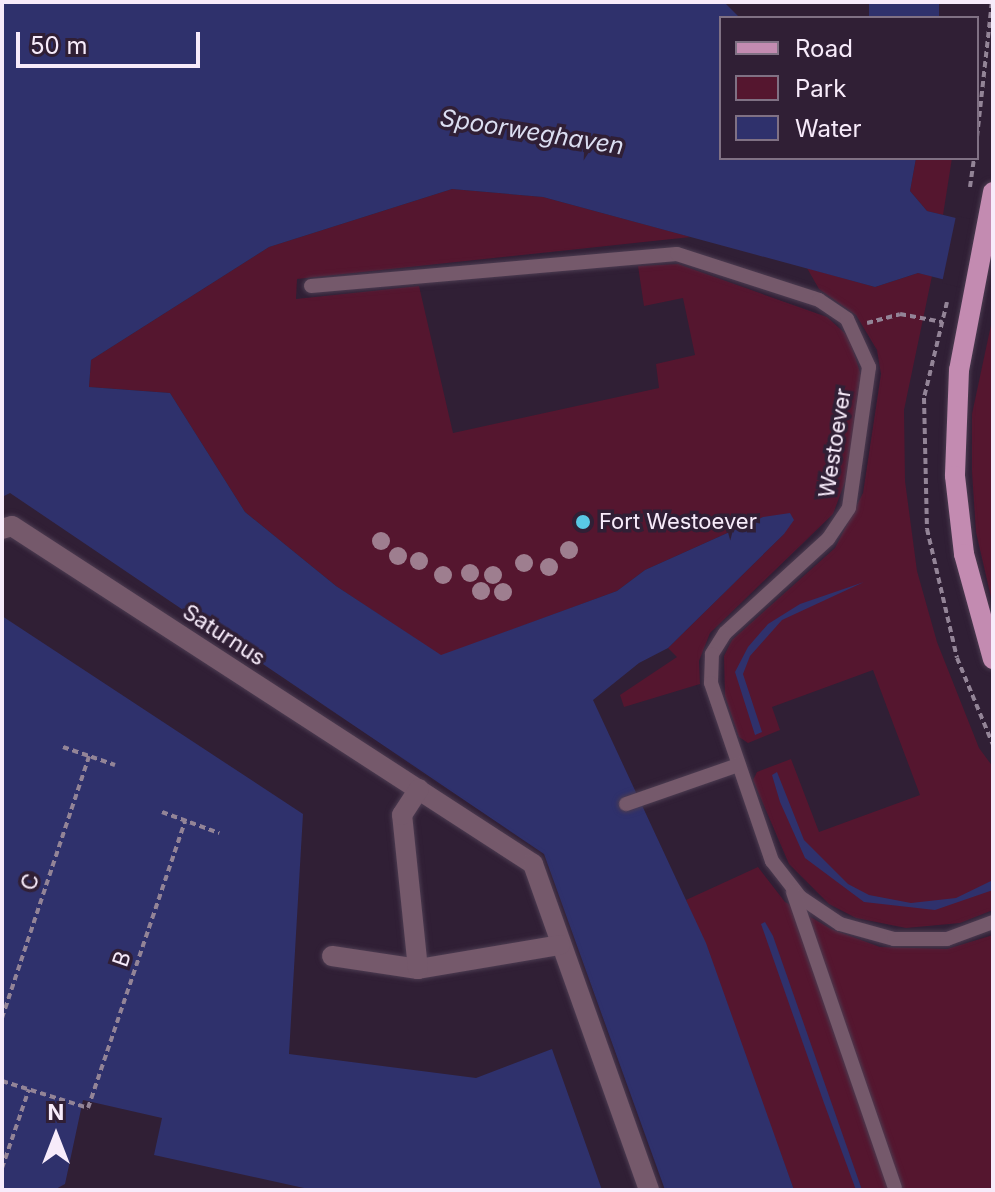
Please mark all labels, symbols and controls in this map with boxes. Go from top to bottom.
scale bar [20,16,204,66]
legend [719,16,979,160]
text: 50 m [30,31,88,60]
text: Road [795,34,853,63]
text: Park [795,74,846,103]
water label: Spoorweghaven [438,103,626,161]
text: Water [795,114,862,143]
street label: Westoever [813,386,857,500]
place label: Fort Westoever [599,509,757,535]
marker: Fort Westoever [574,513,592,531]
street label: Saturnus [178,599,270,671]
street label: C [15,870,45,894]
street label: B [107,948,137,970]
north arrow [16,1096,96,1176]
text: N [48,1099,64,1125]

